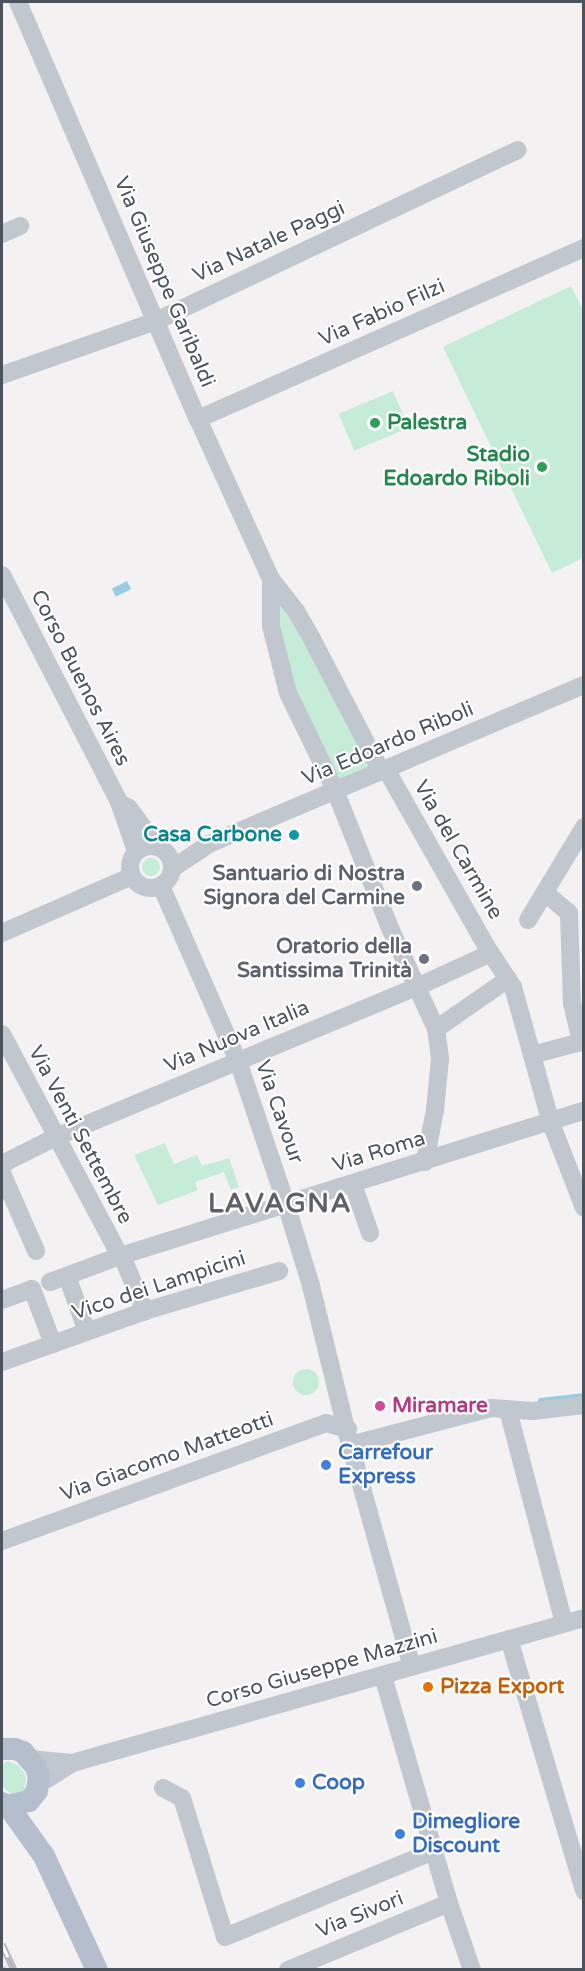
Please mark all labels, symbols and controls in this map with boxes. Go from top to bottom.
street label: Via Giuseppe Garibaldi [108,173,220,391]
street label: Via Natale Paggi [189,196,349,288]
street label: Via Fabio Filzi [315,274,449,352]
place label: Palestra [387,410,467,436]
marker: Palestra [368,416,382,430]
place label: Stadio Edoardo Riboli [383,442,530,492]
marker: Stadio Edoardo Riboli [535,460,549,474]
street label: Corso Buenos Aires [25,586,135,770]
street label: Via Edoardo Riboli [299,697,477,791]
street label: Via del Carmine [408,776,508,924]
place label: Casa Carbone [143,822,282,848]
marker: Casa Carbone [287,828,301,842]
place label: Santuario di Nostra Signora del Carmine [203,861,405,911]
marker: Santuario di Nostra Signora del Carmine [410,879,424,893]
place label: Oratorio della Santissima Trinità [237,934,412,984]
marker: Oratorio della Santissima Trinità [417,952,431,966]
street label: Via Nuova Italia [161,995,313,1079]
street label: Via Venti Settembre [22,1042,138,1228]
street label: Via Cavour [250,1057,308,1167]
street label: Via Roma [330,1126,428,1178]
district label: LAVAGNA [208,1188,352,1220]
street label: Vico dei Lampicini [69,1246,249,1326]
place label: Miramare [392,1393,488,1419]
marker: Miramare [373,1399,387,1413]
street label: Via Giacomo Matteotti [57,1407,277,1507]
place label: Carrefour Express [338,1440,433,1490]
marker: Carrefour Express [319,1458,333,1472]
street label: Corso Giuseppe Mazzini [203,1624,441,1714]
place label: Pizza Export [440,1674,564,1700]
marker: Pizza Export [421,1680,435,1694]
place label: Coop [312,1770,365,1796]
marker: Coop [293,1776,307,1790]
place label: Dimegliore Discount [412,1809,520,1859]
marker: Dimegliore Discount [393,1827,407,1841]
street label: Via Sivori [313,1886,407,1944]

